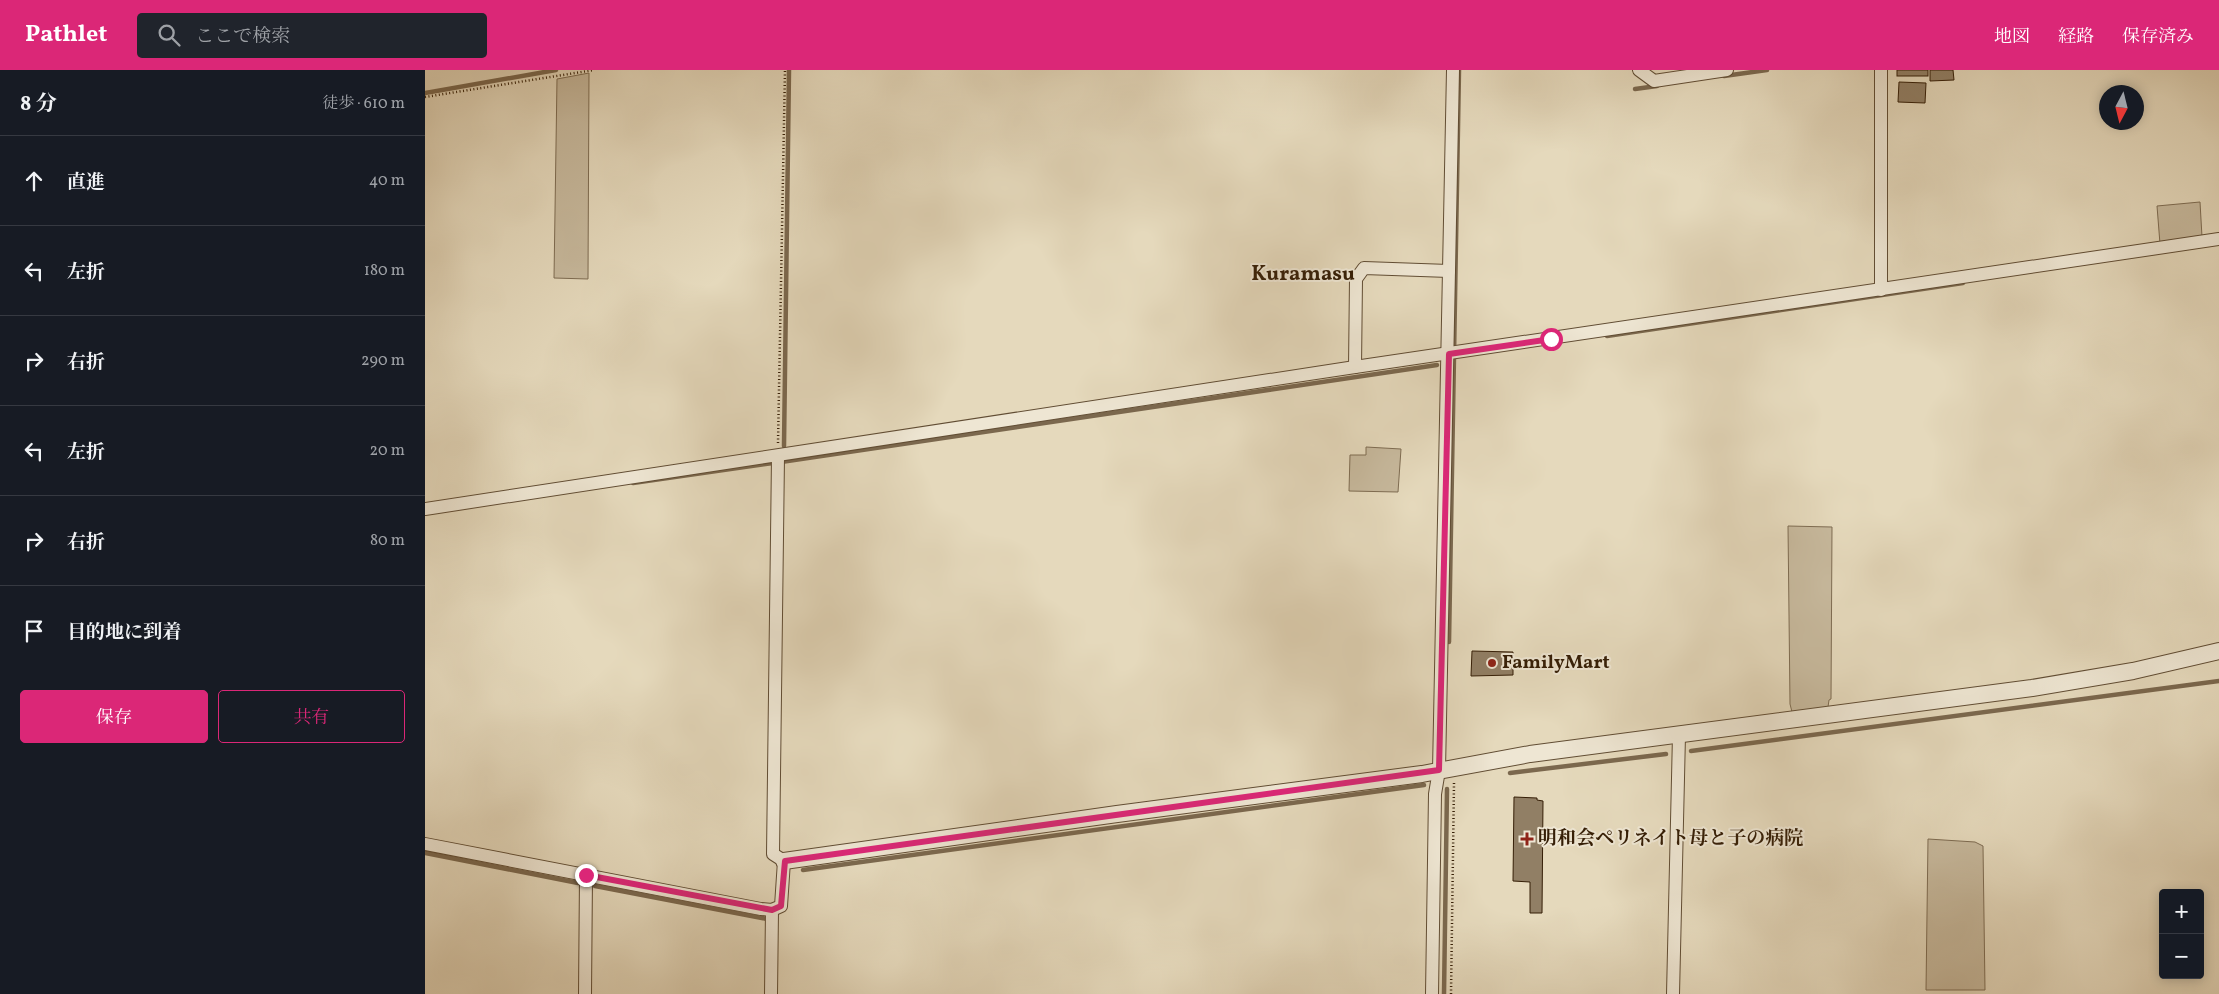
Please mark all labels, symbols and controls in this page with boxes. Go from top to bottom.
search box [137,13,487,58]
text: Pathlet [25,18,107,52]
icon: search [155,21,183,49]
text: ここで検索 [195,24,290,50]
text: 地図 [1994,25,2030,50]
text: 経路 [2058,25,2094,50]
text: 保存済み [2122,25,2194,50]
north arrow [2099,85,2144,130]
text: 8 分 [20,90,57,119]
text: 徒歩 · 610 m [322,93,405,115]
icon: ahead [20,167,48,195]
text: 直進 [67,170,105,196]
text: 40 m [369,170,405,192]
icon: left [20,257,48,285]
text: 左折 [67,260,105,286]
text: 180 m [364,260,405,282]
district label: Kuramasu [1251,260,1355,289]
route start [1540,328,1563,351]
icon: right [20,347,48,375]
text: 右折 [67,350,105,376]
text: 290 m [361,350,405,372]
icon: left [20,437,48,465]
text: 左折 [67,440,105,466]
text: 20 m [370,440,405,462]
icon: right [20,527,48,555]
text: 右折 [67,530,105,556]
text: 80 m [370,530,405,552]
icon: arrive [20,617,48,645]
text: 目的地に到着 [67,620,181,646]
place label: FamilyMart [1502,650,1610,676]
marker: FamilyMart [1486,657,1498,669]
button: 保存 [20,690,208,743]
button: 共有 [218,690,405,743]
place label: 明和会ペリネイト母と子の病院 [1538,826,1803,852]
marker: 明和会ペリネイト母と子の病院 [1520,832,1534,846]
route end [575,864,598,887]
map controls [2159,889,2204,979]
button: + [2159,889,2204,934]
button: − [2159,934,2204,979]

